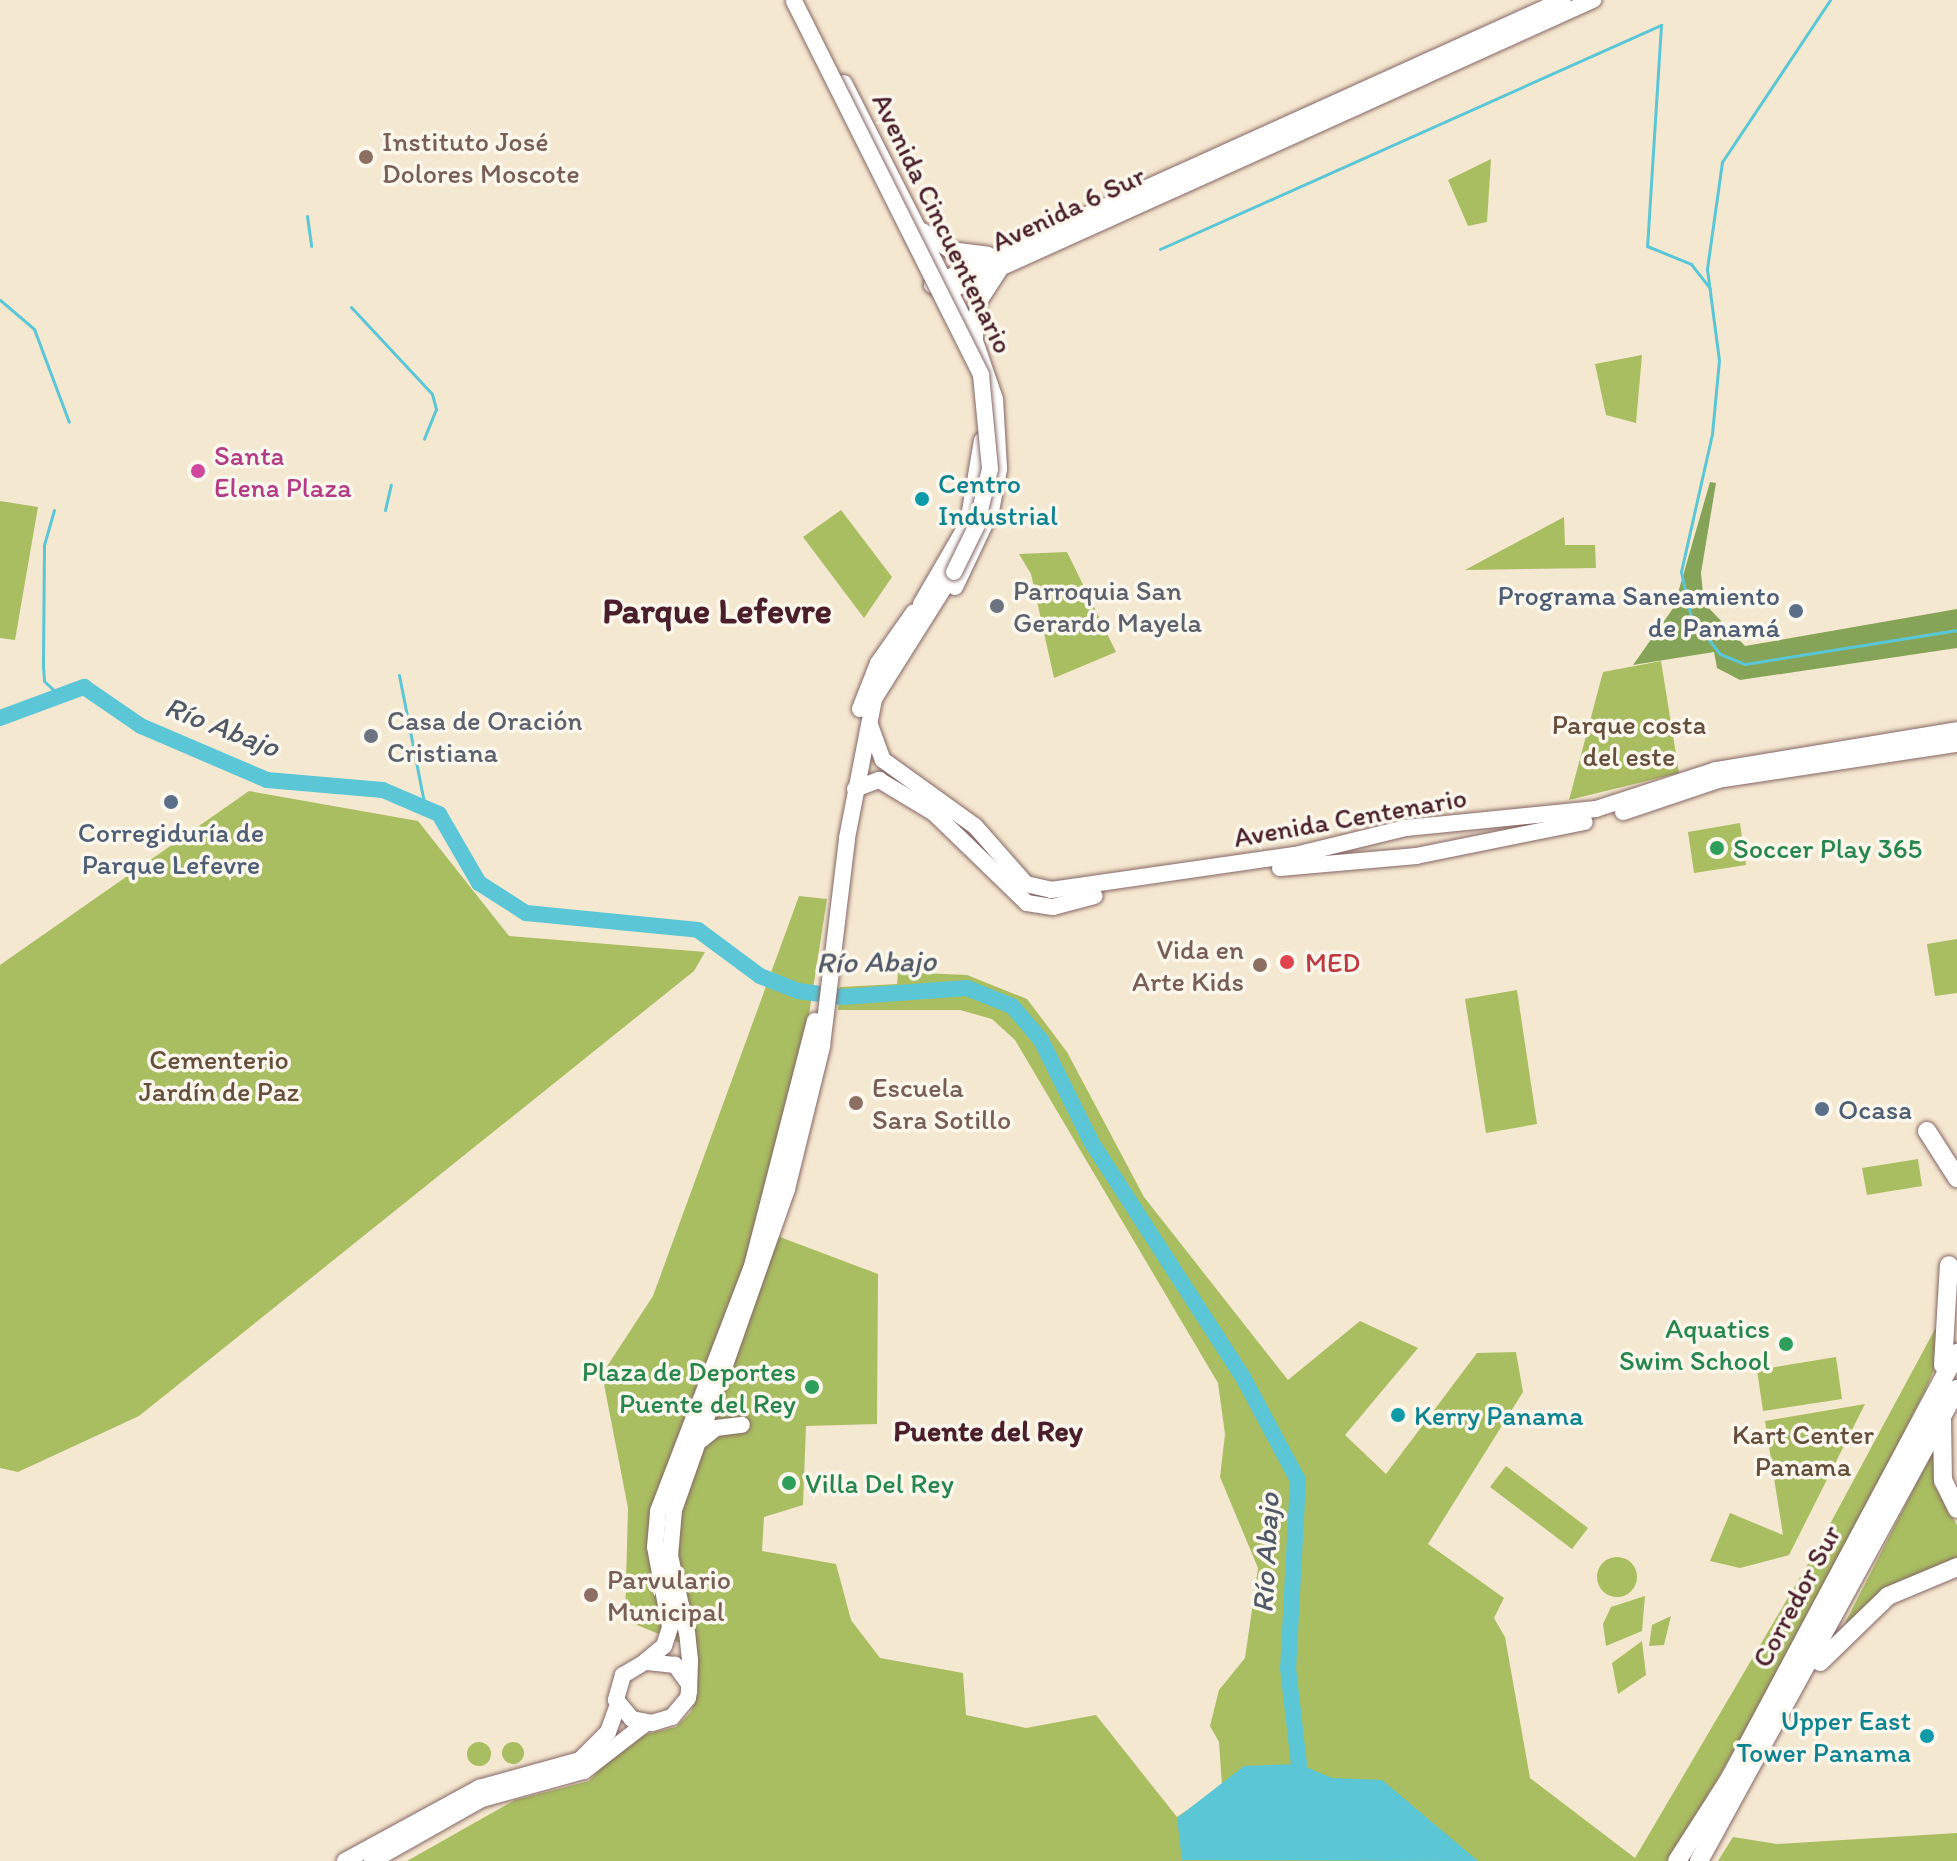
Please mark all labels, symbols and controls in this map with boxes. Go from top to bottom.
street label: Avenida Cincuentenario [865,87,1021,359]
place label: Instituto José Dolores Moscote [382,124,580,190]
marker: Instituto José Dolores Moscote [357,148,375,166]
street label: Avenida 6 Sur [986,158,1150,258]
place label: Santa Elena Plaza [214,438,351,504]
marker: Santa Elena Plaza [189,462,207,480]
place label: Centro Industrial [938,466,1058,532]
marker: Centro Industrial [913,490,931,508]
place label: Parroquia San Gerardo Mayela [1013,573,1202,639]
place label: Programa Saneamiento de Panamá [1497,578,1780,644]
district label: Parque Lefevre [602,589,832,633]
marker: Parroquia San Gerardo Mayela [988,597,1006,615]
marker: Programa Saneamiento de Panamá [1787,602,1805,620]
water label: Río Abajo [159,689,285,765]
place label: Casa de Oración Cristiana [387,703,583,769]
park label: Parque costa del este [1552,707,1706,773]
marker: Casa de Oración Cristiana [362,727,380,745]
street label: Avenida Centenario [1231,780,1469,854]
marker: Corregiduría de Parque Lefevre [162,793,180,811]
place label: Corregiduría de Parque Lefevre [78,815,264,881]
place label: Soccer Play 365 [1733,831,1922,865]
marker: Soccer Play 365 [1708,839,1726,857]
place label: Vida en Arte Kids [1132,932,1244,998]
water label: Río Abajo [815,943,937,981]
place label: MED [1305,945,1360,979]
marker: MED [1276,951,1298,973]
marker: Vida en Arte Kids [1251,956,1269,974]
park label: Cementerio Jardín de Paz [139,1042,299,1108]
place label: Escuela Sara Sotillo [872,1070,1011,1136]
place label: Ocasa [1838,1092,1912,1126]
marker: Escuela Sara Sotillo [847,1094,865,1112]
marker: Ocasa [1813,1100,1831,1118]
place label: Aquatics Swim School [1620,1311,1770,1377]
marker: Aquatics Swim School [1777,1335,1795,1353]
place label: Plaza de Deportes Puente del Rey [582,1354,796,1420]
marker: Plaza de Deportes Puente del Rey [803,1378,821,1396]
place label: Kerry Panama [1414,1398,1583,1432]
marker: Kerry Panama [1389,1406,1407,1424]
district label: Puente del Rey [893,1413,1083,1449]
park label: Kart Center Panama [1732,1417,1874,1483]
place label: Villa Del Rey [805,1466,954,1500]
marker: Villa Del Rey [780,1474,798,1492]
water label: Río Abajo [1245,1492,1287,1614]
street label: Corredor Sur [1744,1519,1848,1673]
place label: Parvulario Municipal [607,1562,731,1628]
marker: Parvulario Municipal [582,1586,600,1604]
place label: Upper East Tower Panama [1738,1703,1911,1769]
marker: Upper East Tower Panama [1918,1727,1936,1745]

